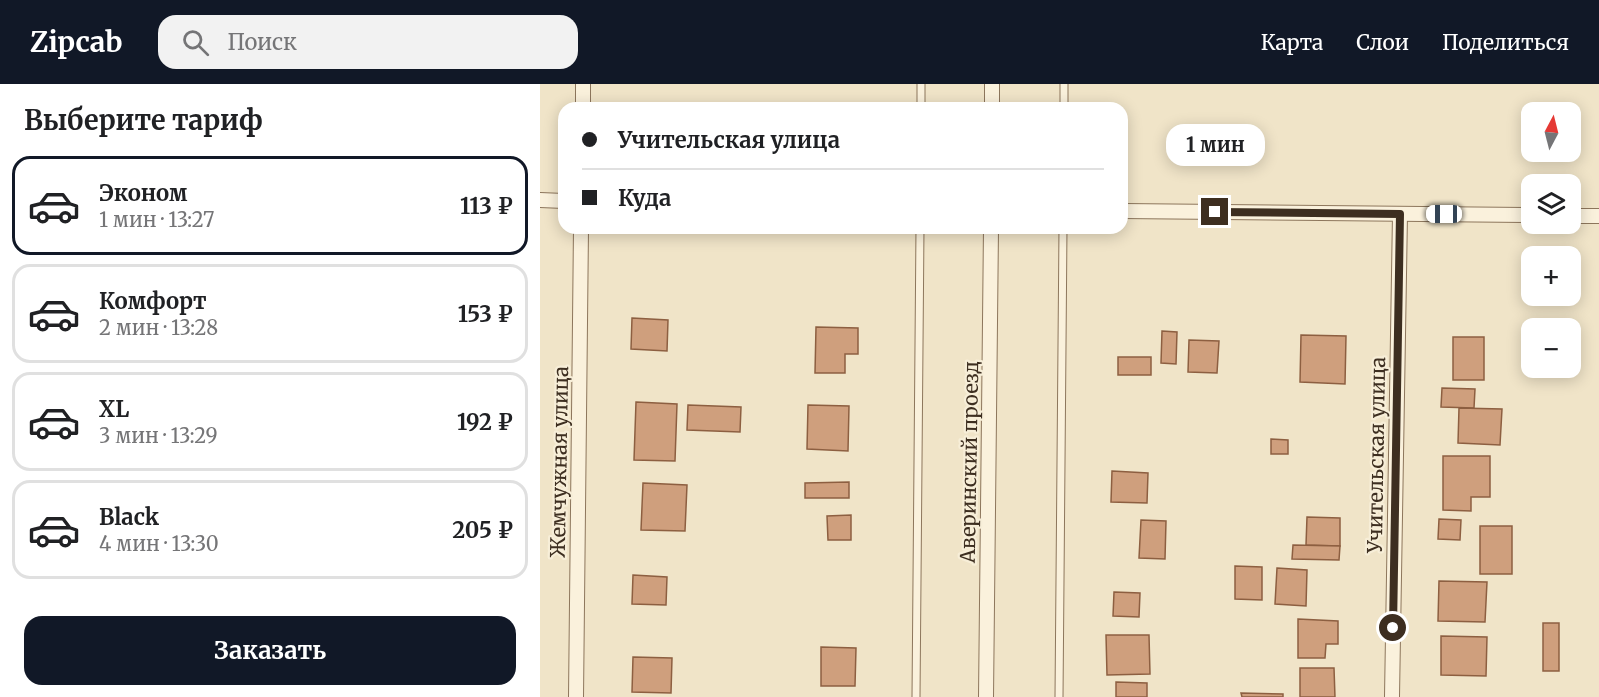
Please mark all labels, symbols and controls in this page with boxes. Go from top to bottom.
search box [158,15,578,69]
text: Zipcab [30,24,122,60]
icon: search [179,26,212,59]
text: Поиск [227,28,297,56]
text: Карта [1261,29,1323,56]
text: Слои [1356,29,1409,56]
text: Поделиться [1442,29,1569,56]
north arrow [1521,102,1581,162]
map controls [1521,102,1581,378]
text: Выберите тариф [24,103,263,137]
callout: 1 мин [1166,125,1264,167]
text: Учительская улица [618,126,840,154]
text: 1 мин [1186,132,1245,157]
button: layers [1521,174,1581,234]
icon: car [27,179,81,233]
text: Эконом [99,179,187,207]
text: Куда [618,184,671,212]
text: 113 ₽ [460,192,513,220]
route end [1201,198,1228,225]
car [1426,205,1462,223]
text: 1 мин · 13:27 [99,207,214,232]
button: + [1521,246,1581,306]
icon: car [27,287,81,341]
text: Комфорт [99,287,207,315]
text: 153 ₽ [458,300,513,328]
text: 2 мин · 13:28 [99,315,218,340]
button: − [1521,318,1581,378]
street label: Учительская улица [1362,356,1390,554]
street label: Аверинский проезд [955,361,983,564]
street label: Жемчужная улица [545,366,573,558]
icon: car [27,395,81,449]
text: XL [99,395,129,423]
text: 192 ₽ [457,408,513,436]
text: 3 мин · 13:29 [99,423,218,448]
icon: car [27,503,81,557]
text: Black [99,503,159,531]
text: 205 ₽ [452,516,513,544]
text: 4 мин · 13:30 [99,531,219,556]
route start [1379,614,1406,641]
button: Заказать [24,616,516,685]

